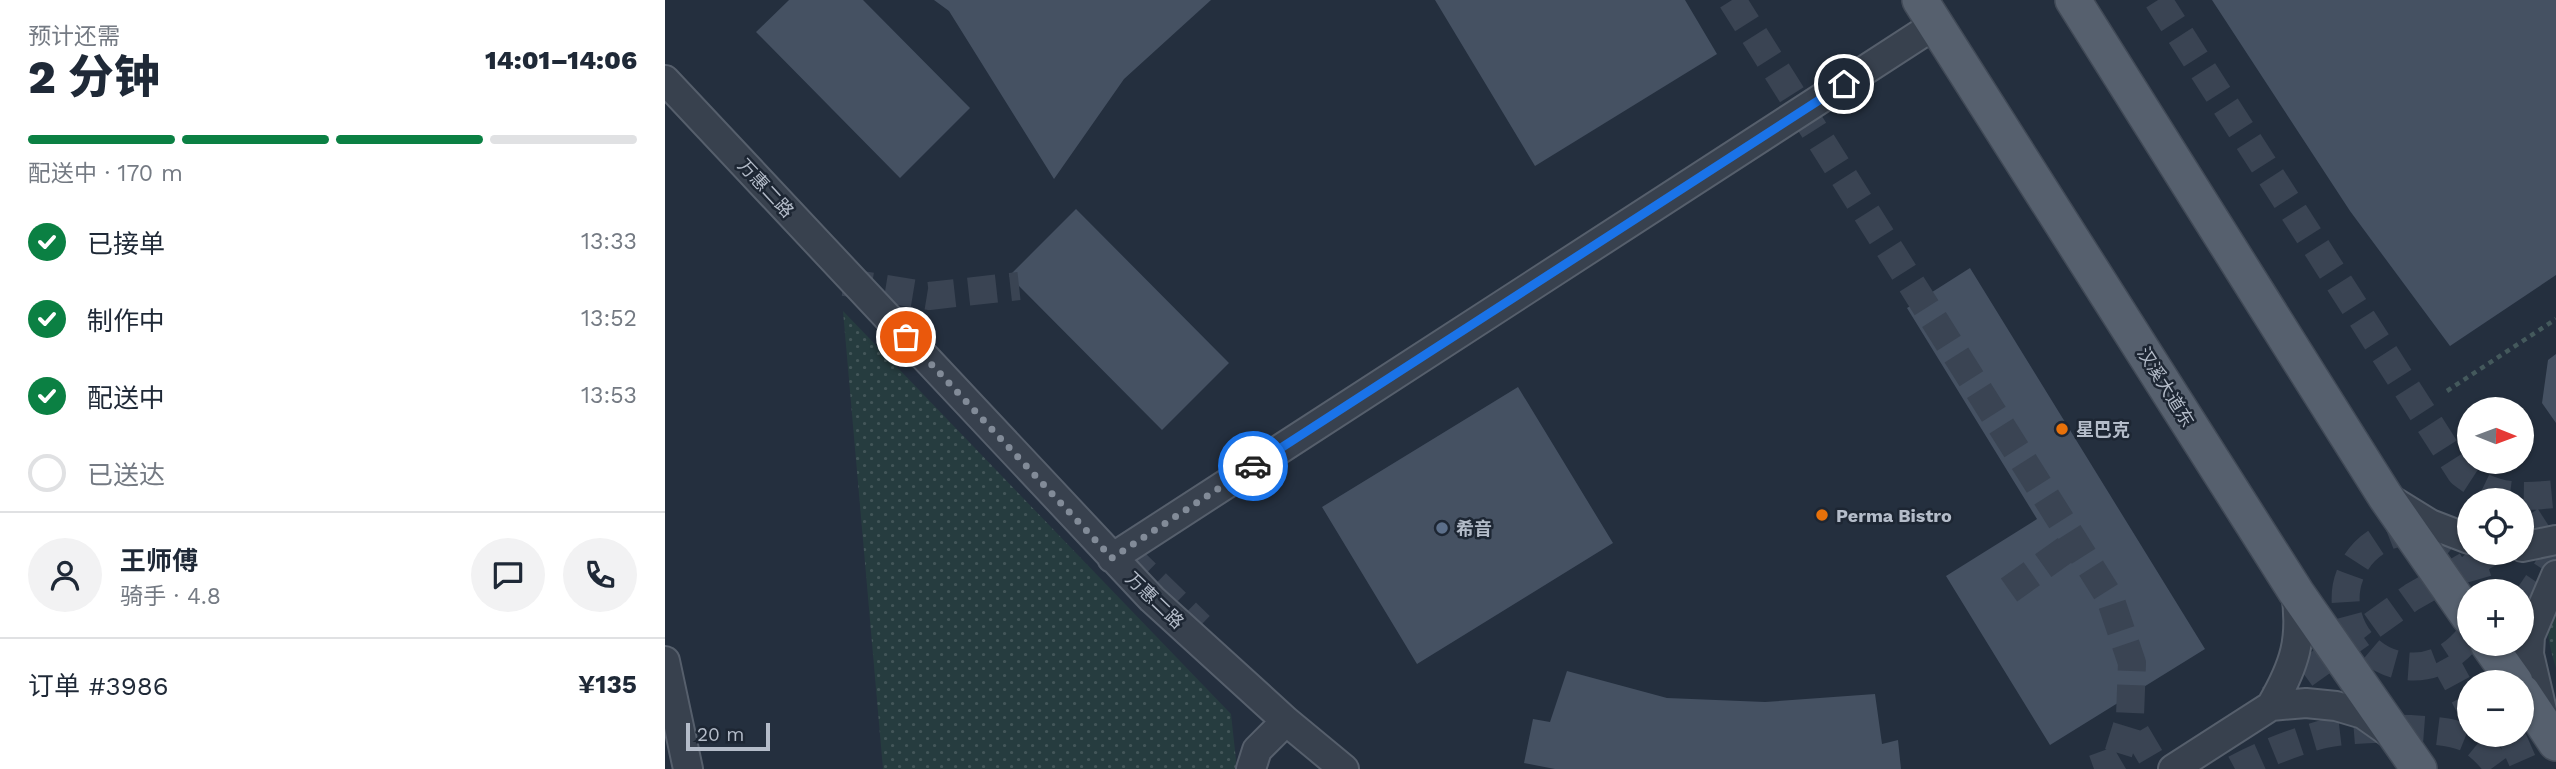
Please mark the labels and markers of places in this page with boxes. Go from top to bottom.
pin [1814,54,1874,114]
pin [876,307,936,367]
place label: 星巴克 [2076,419,2130,440]
marker: 星巴克 [2054,421,2070,437]
place label: Perma Bistro [1836,505,1952,526]
marker: Perma Bistro [1814,507,1830,523]
place label: 希音 [1456,518,1492,539]
marker: 希音 [1434,520,1450,536]

